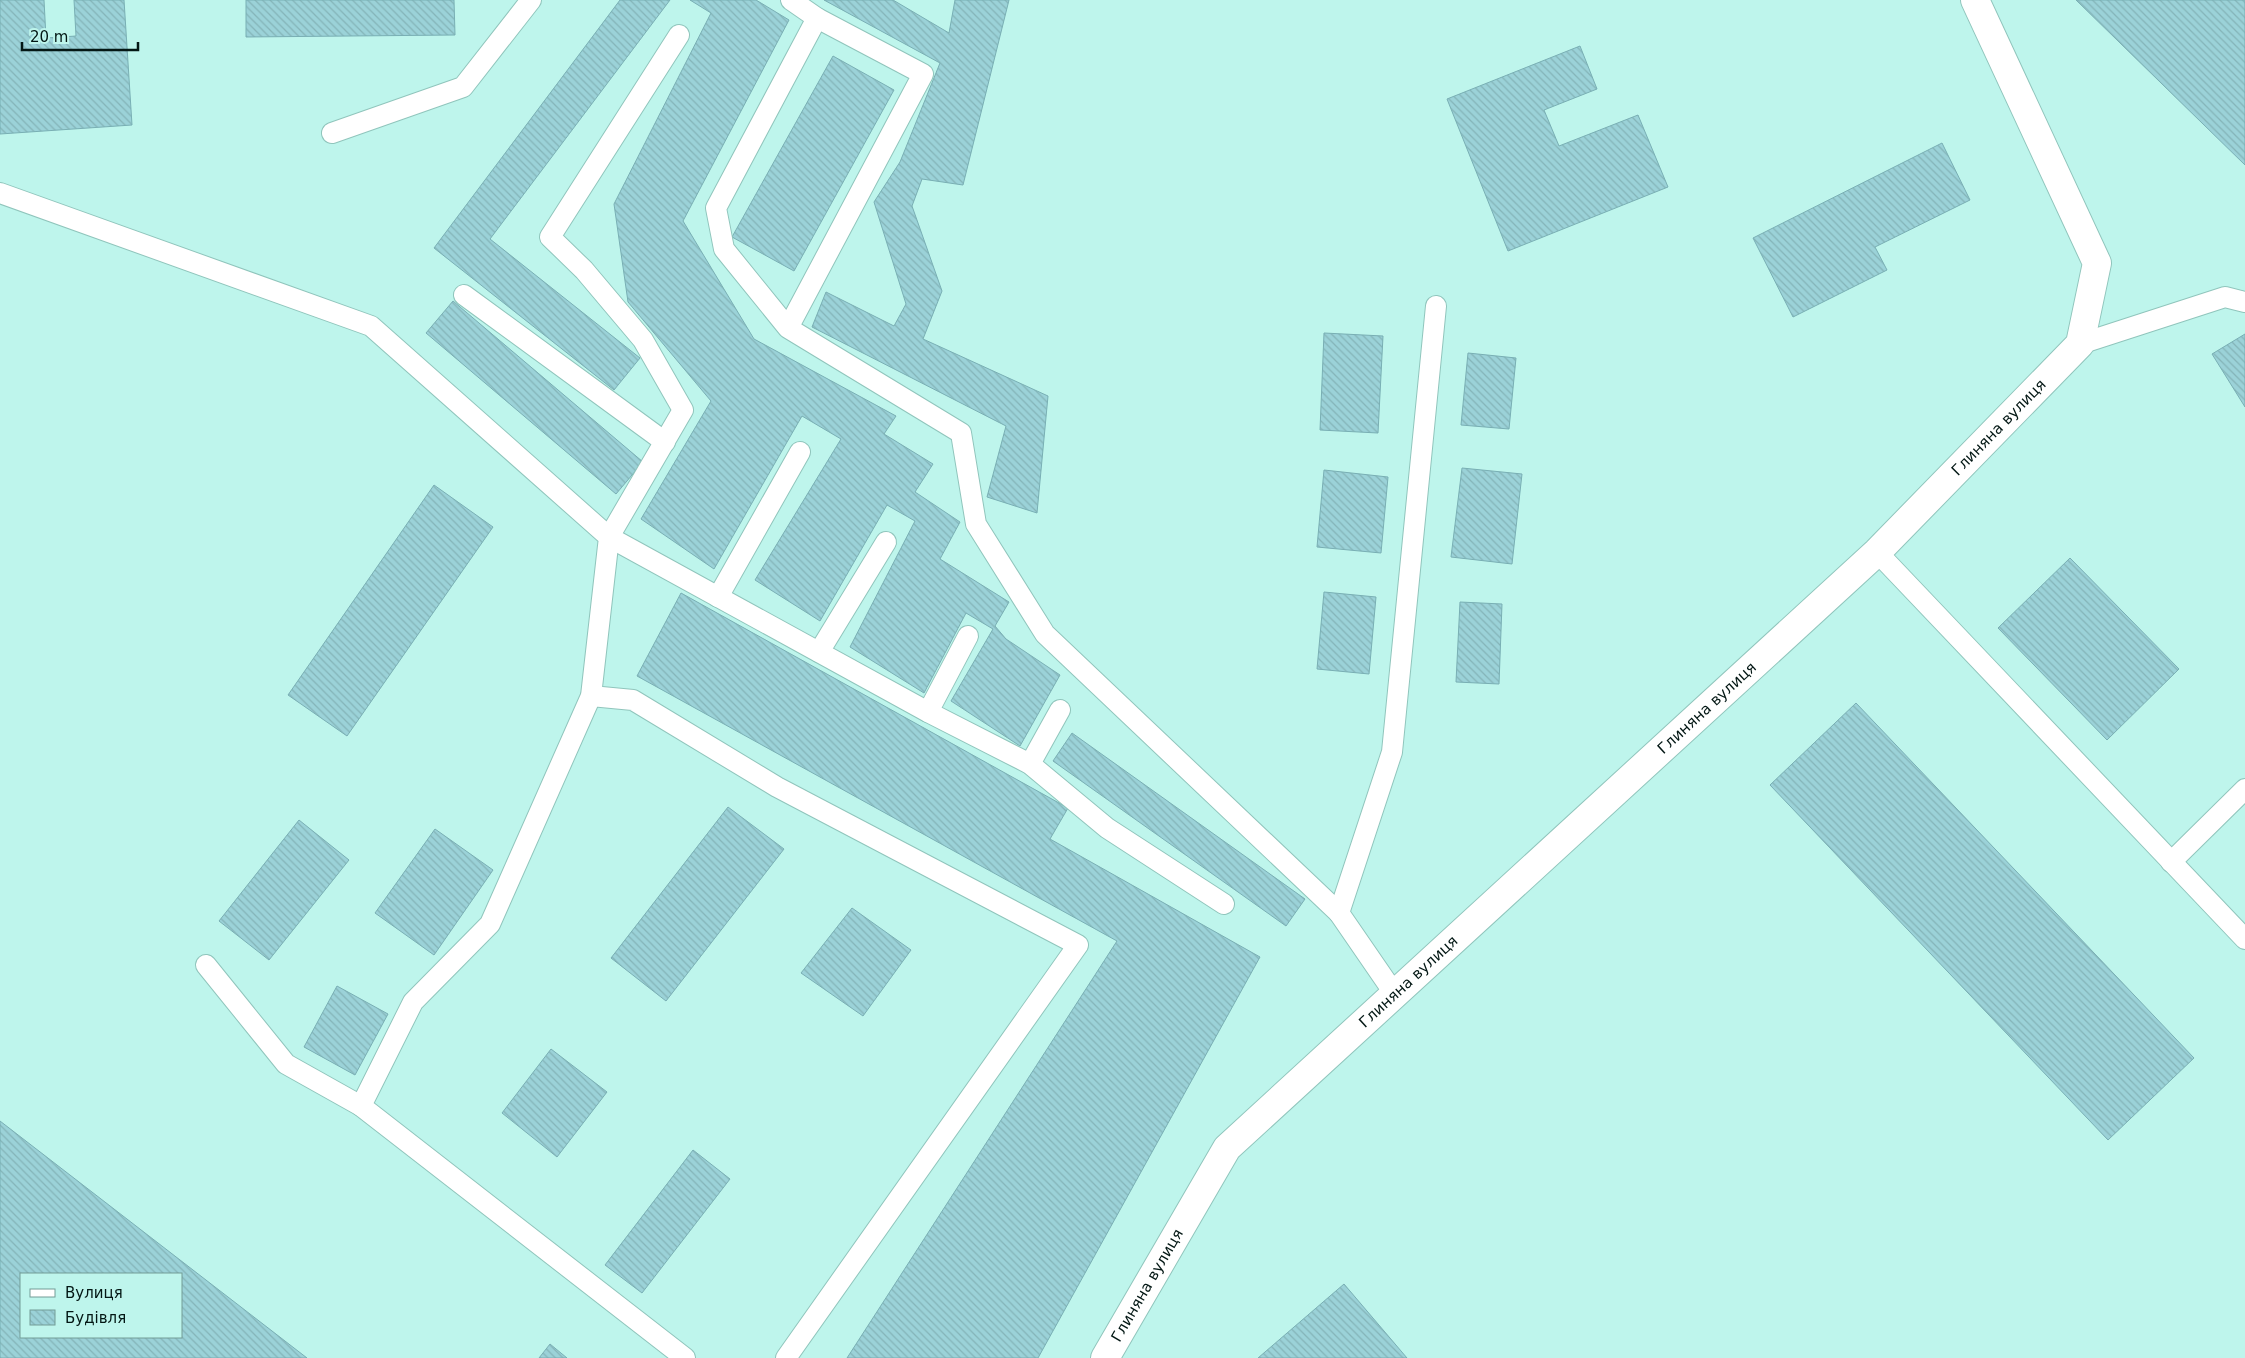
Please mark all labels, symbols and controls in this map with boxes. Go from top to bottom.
scale bar [22,20,139,52]
text: 20 m [30,28,68,46]
street label: Глиняна вулиця [1948,375,2050,479]
street label: Глиняна вулиця [1654,658,1760,758]
street label: Глиняна вулиця [1355,932,1461,1031]
street label: Глиняна вулиця [1107,1226,1187,1345]
legend [20,1273,182,1338]
text: Вулиця [65,1284,123,1302]
text: Будівля [65,1309,126,1327]

